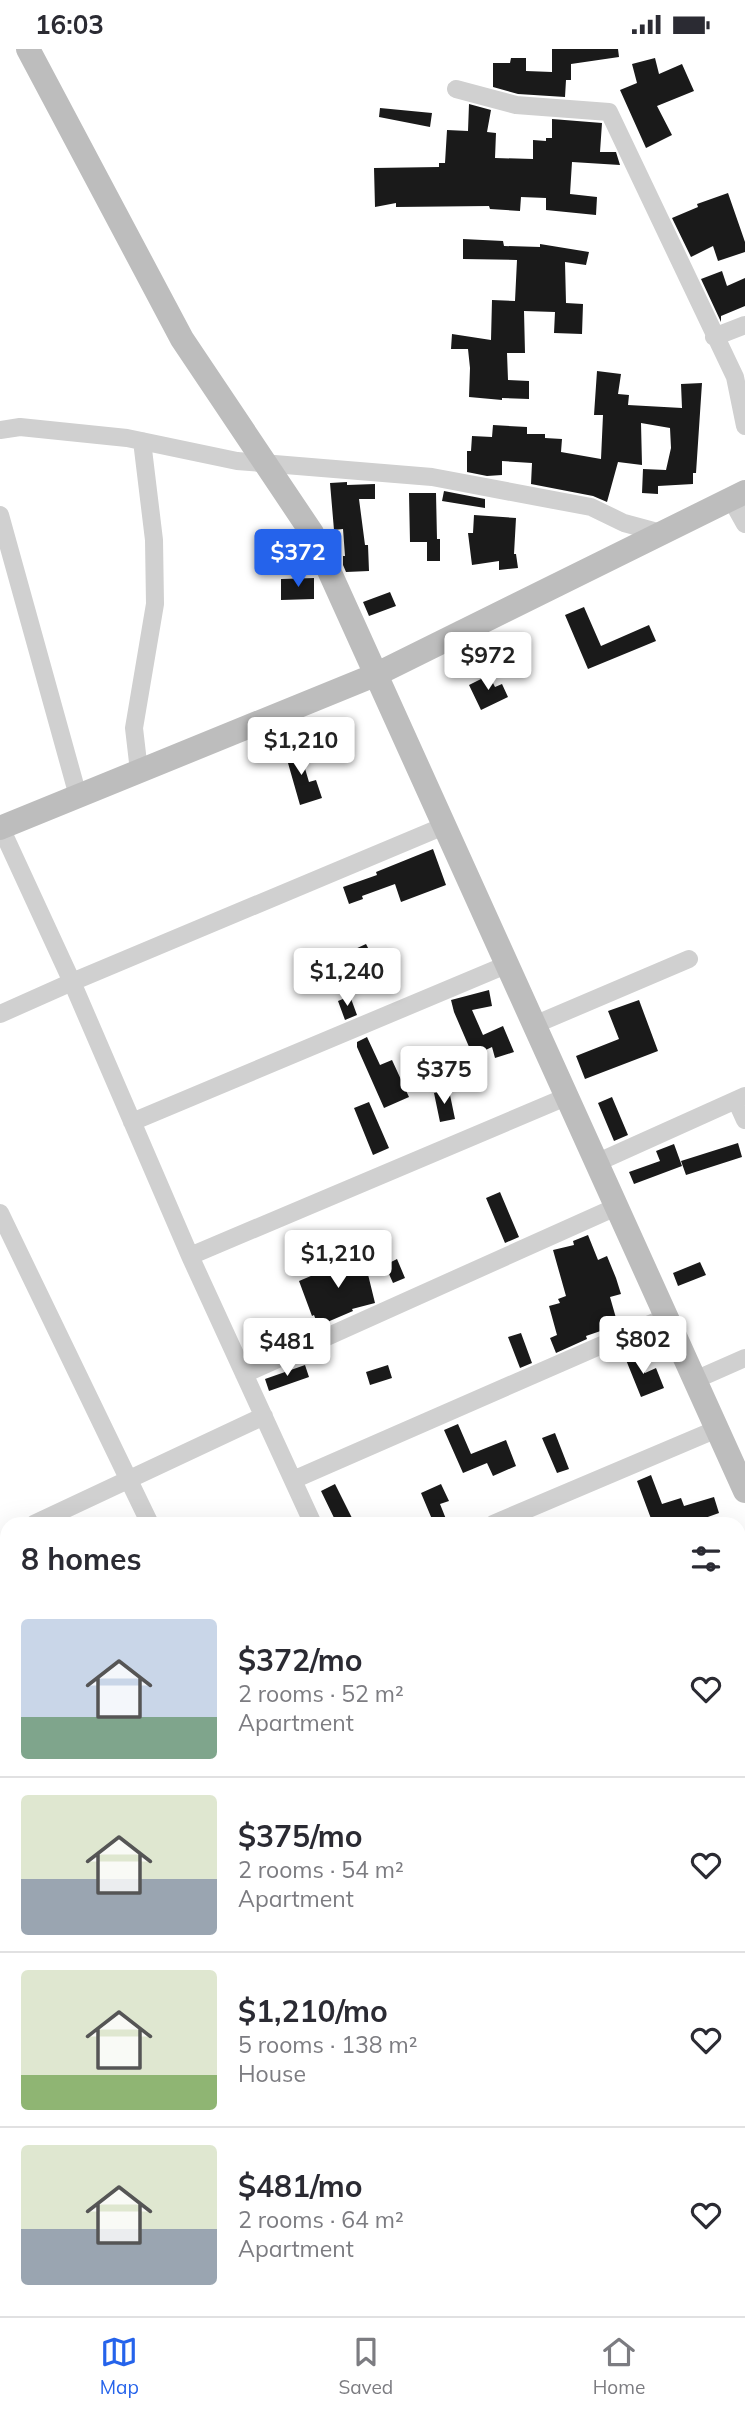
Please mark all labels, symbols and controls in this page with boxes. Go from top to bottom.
text: 16:03 [35,8,104,41]
pin: $372 [257,529,339,589]
text: $372 [270,537,326,566]
pin: $972 [447,633,529,692]
text: $972 [460,640,516,669]
pin: $1,210 [244,717,358,777]
text: $1,210 [264,725,338,754]
pin: $1,240 [290,949,404,1008]
text: $1,240 [310,956,384,985]
pin: $375 [403,1047,485,1106]
text: $375 [416,1054,472,1083]
pin: $1,210 [281,1231,395,1290]
text: $1,210 [301,1238,375,1267]
pin: $802 [602,1317,684,1376]
pin: $481 [246,1319,328,1378]
text: $802 [615,1324,671,1353]
text: $481 [259,1326,315,1355]
text: 8 homes [21,1540,142,1578]
icon: filters [687,1540,725,1578]
text: $372/mo [238,1641,362,1679]
icon: home [77,1647,161,1731]
icon: heart [687,1670,725,1708]
text: 2 rooms · 52 m² [238,1679,404,1708]
text: Apartment [238,1708,354,1737]
text: $375/mo [238,1817,362,1855]
icon: home [77,1823,161,1907]
icon: heart [687,1846,725,1884]
text: 2 rooms · 54 m² [238,1855,404,1884]
text: Apartment [238,1884,354,1913]
text: $1,210/mo [238,1992,388,2030]
icon: home [77,1998,161,2082]
icon: heart [687,2021,725,2059]
text: 5 rooms · 138 m² [238,2030,418,2059]
text: House [238,2059,306,2088]
text: $481/mo [238,2167,362,2205]
icon: home [77,2173,161,2257]
icon: heart [687,2196,725,2234]
text: 2 rooms · 64 m² [238,2205,404,2234]
text: Apartment [238,2234,354,2263]
tab: Map [100,2333,139,2399]
tab: Saved [338,2333,393,2399]
tab: Home [593,2333,645,2399]

